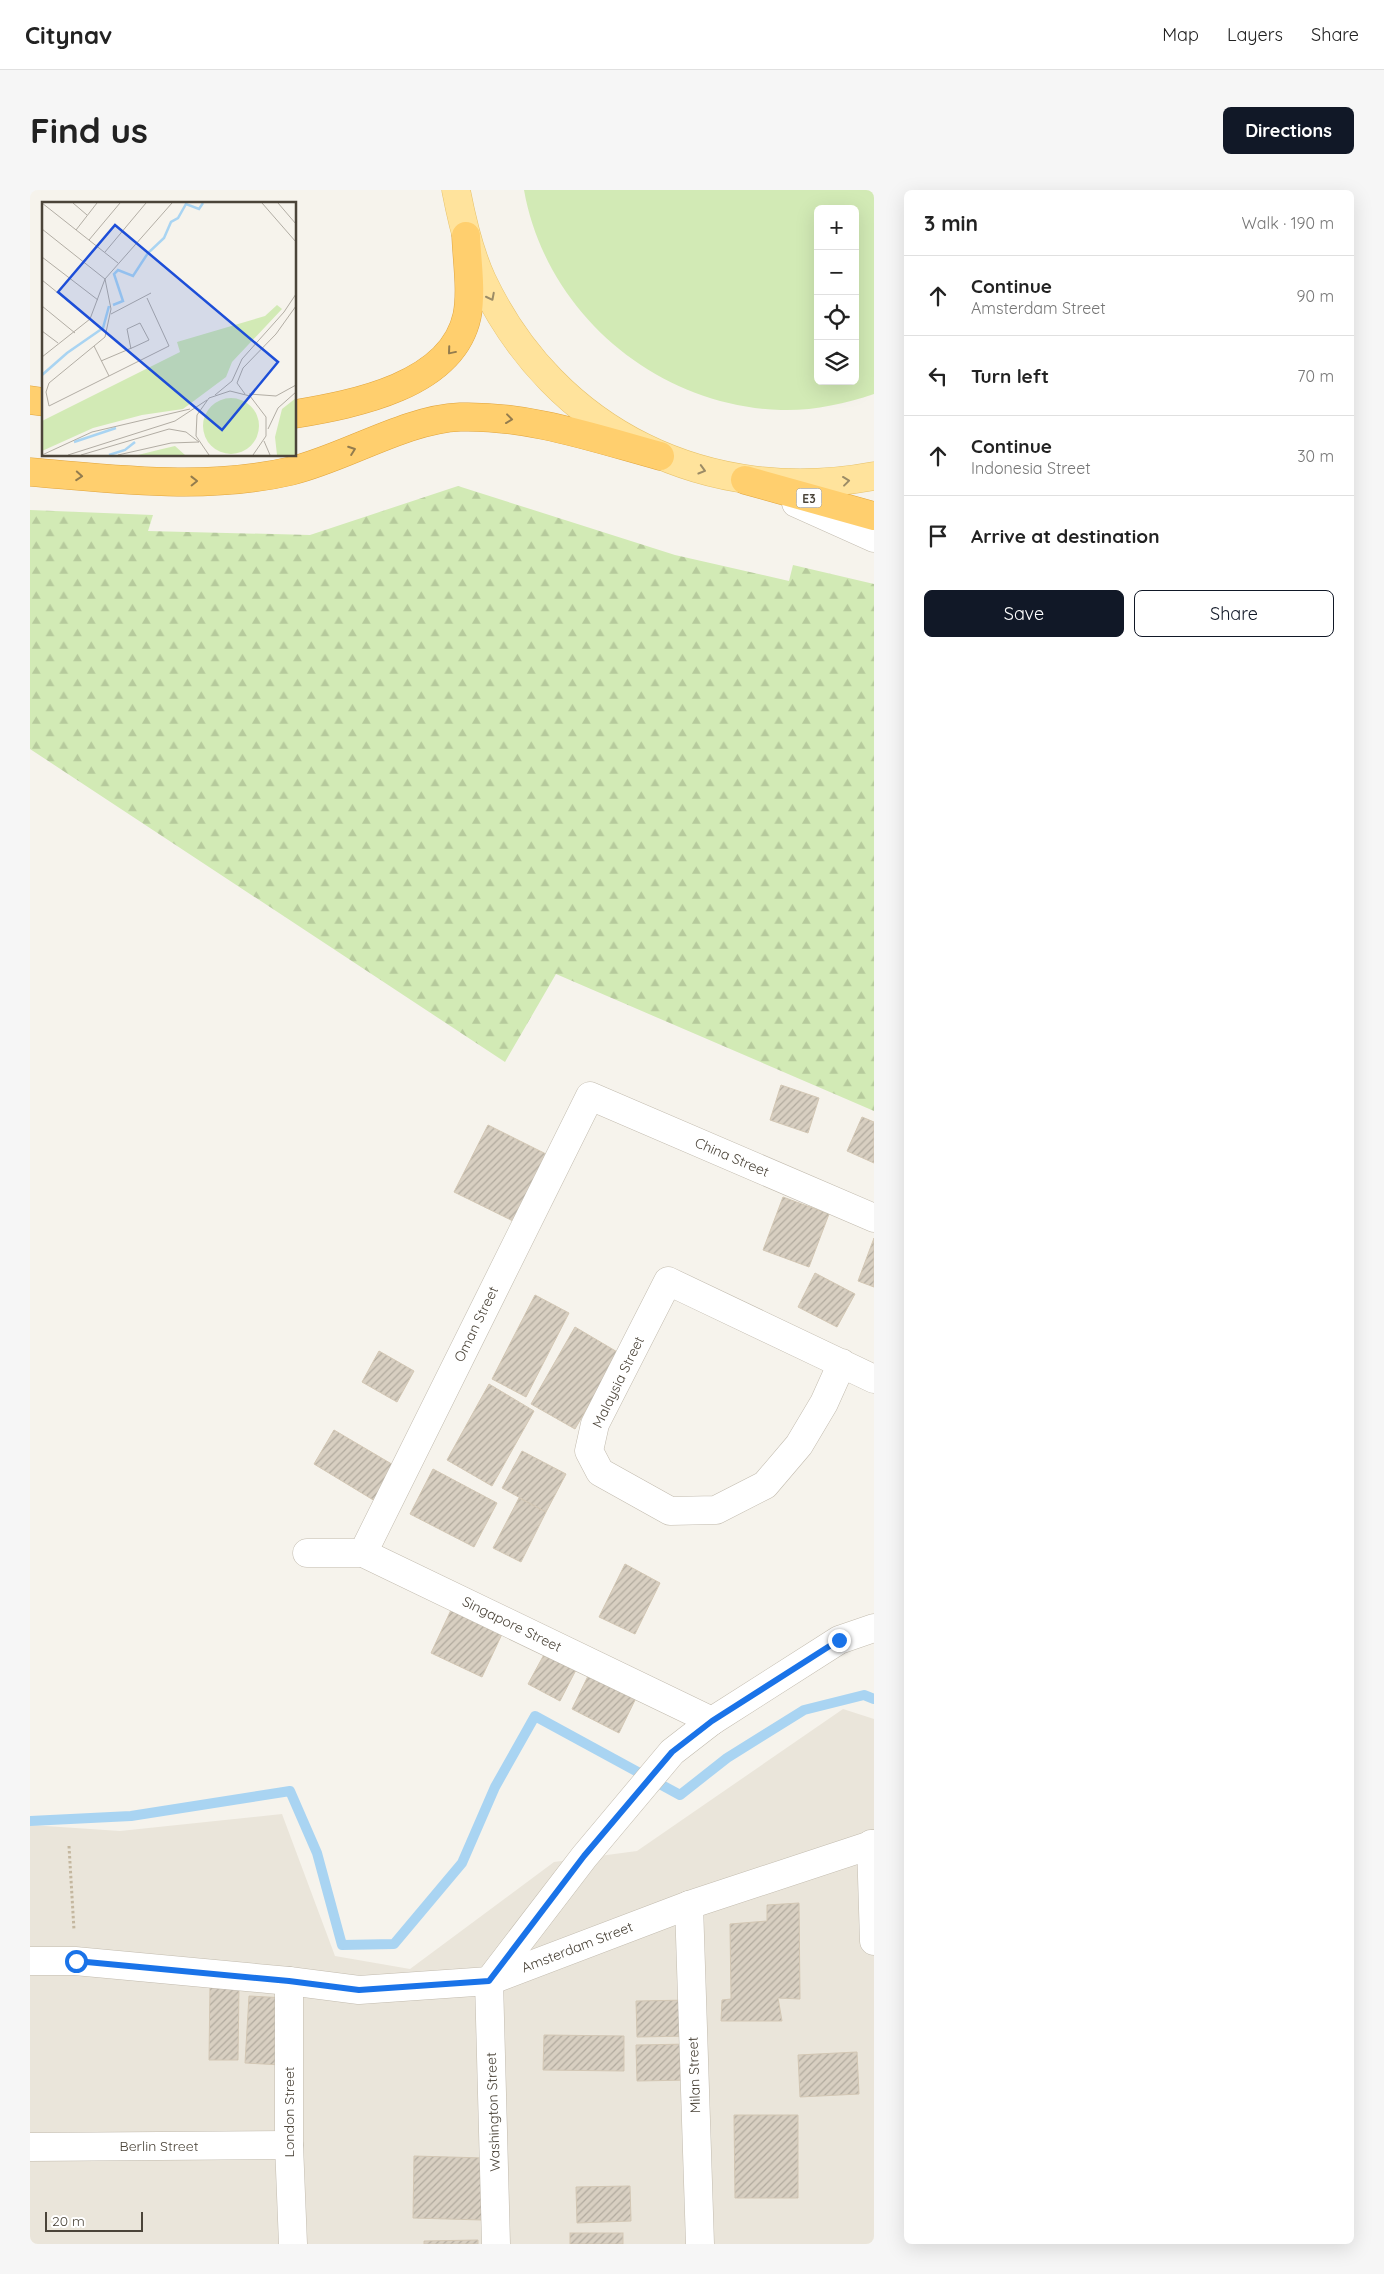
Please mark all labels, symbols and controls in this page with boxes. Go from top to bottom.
text: Citynav [25,20,112,50]
text: Map [1162,23,1199,46]
text: Layers [1227,23,1283,46]
text: Share [1311,23,1359,46]
button: Directions [1223,107,1354,154]
text: Find us [30,108,148,152]
inset map [42,202,296,456]
map controls [814,205,859,385]
button: + [814,205,859,250]
text: 3 min [924,210,978,236]
text: Walk · 190 m [1242,213,1334,233]
button: − [814,250,859,295]
text: Continue [971,274,1052,298]
icon: ahead [924,282,952,310]
text: 90 m [1297,286,1334,306]
one-way arrow [485,292,495,301]
button: locate [814,295,859,340]
text: Amsterdam Street [971,298,1106,318]
button: layers [814,340,859,385]
one-way arrow [447,345,456,354]
icon: left [924,362,952,390]
text: Turn left [971,364,1049,388]
text: 70 m [1297,366,1334,386]
one-way arrow [505,413,513,424]
text: Continue [971,434,1052,458]
icon: ahead [924,442,952,470]
one-way arrow [348,446,356,456]
text: 30 m [1297,446,1334,466]
text: Indonesia Street [971,458,1091,478]
one-way arrow [697,465,705,475]
one-way arrow [75,470,83,481]
one-way arrow [190,476,198,487]
one-way arrow [842,476,850,487]
road number: E3 [796,488,822,508]
icon: arrive [924,522,952,550]
text: Arrive at destination [971,524,1160,548]
button: Save [924,590,1124,637]
button: Share [1134,590,1334,637]
street label: China Street [692,1133,772,1181]
street label: Oman Street [450,1283,502,1365]
street label: Malaysia Street [588,1333,648,1431]
street label: Singapore Street [459,1592,565,1656]
route end [828,1629,851,1652]
street label: Amsterdam Street [519,1917,635,1977]
route start [65,1950,88,1973]
street label: Milan Street [684,2036,704,2114]
street label: Washington Street [482,2052,504,2172]
street label: London Street [280,2066,298,2158]
street label: Berlin Street [120,2137,199,2155]
scale bar [45,2209,142,2232]
text: 20 m [52,2212,85,2230]

